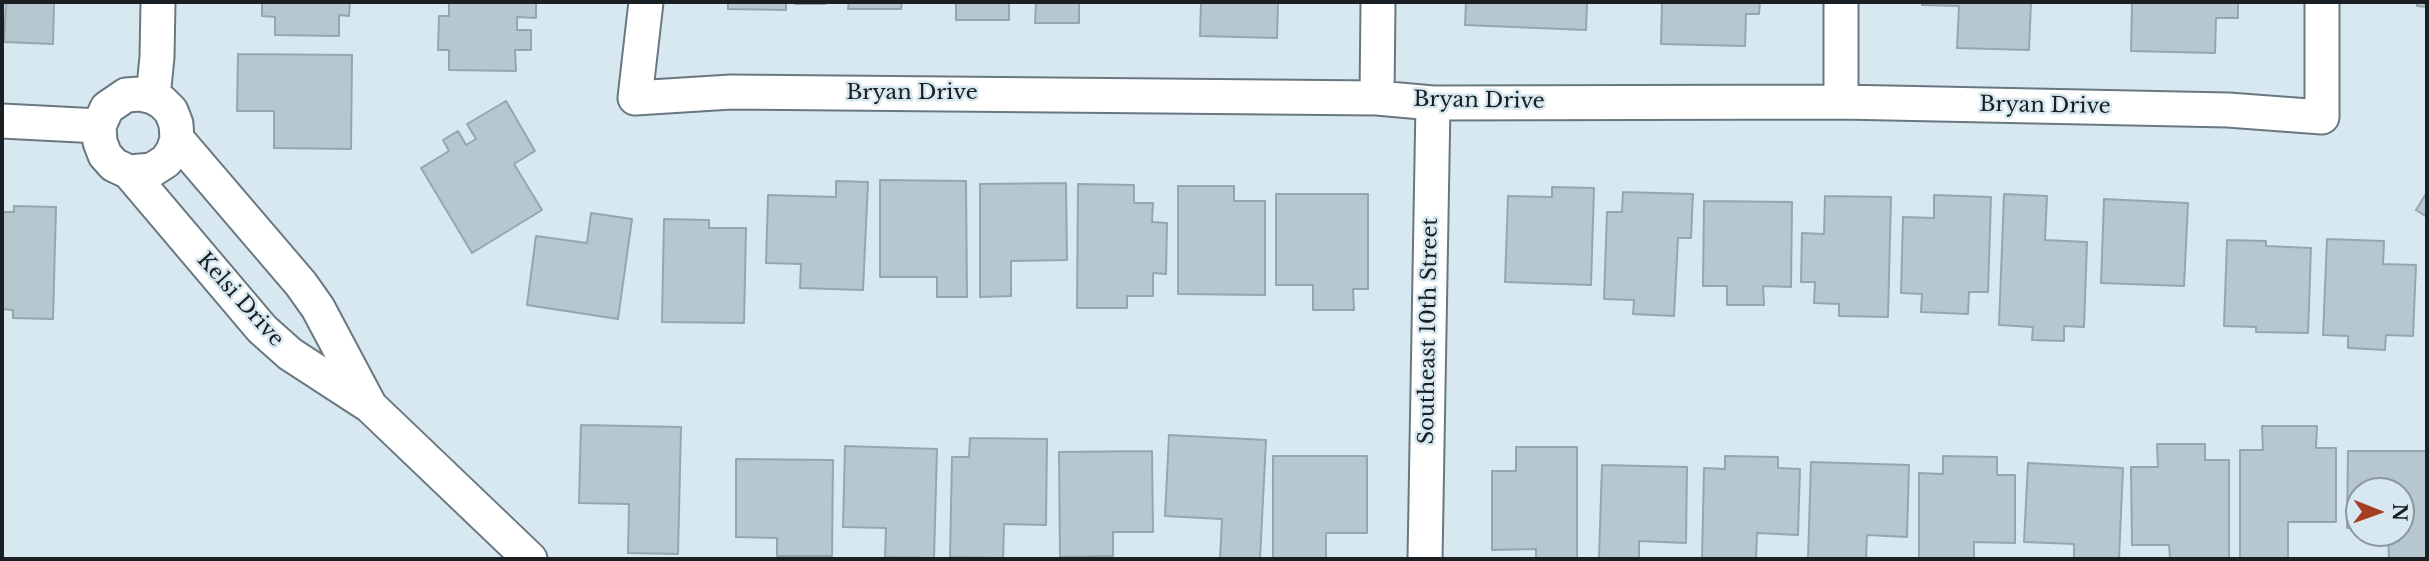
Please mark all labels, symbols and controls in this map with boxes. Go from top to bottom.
street label: Bryan Drive [846,80,978,106]
street label: Bryan Drive [1413,87,1545,115]
street label: Bryan Drive [1979,92,2111,120]
street label: Southeast 10th Street [1414,217,1444,445]
street label: Kelsi Drive [191,248,289,352]
north arrow [2345,477,2415,547]
text: N [2388,503,2411,521]

